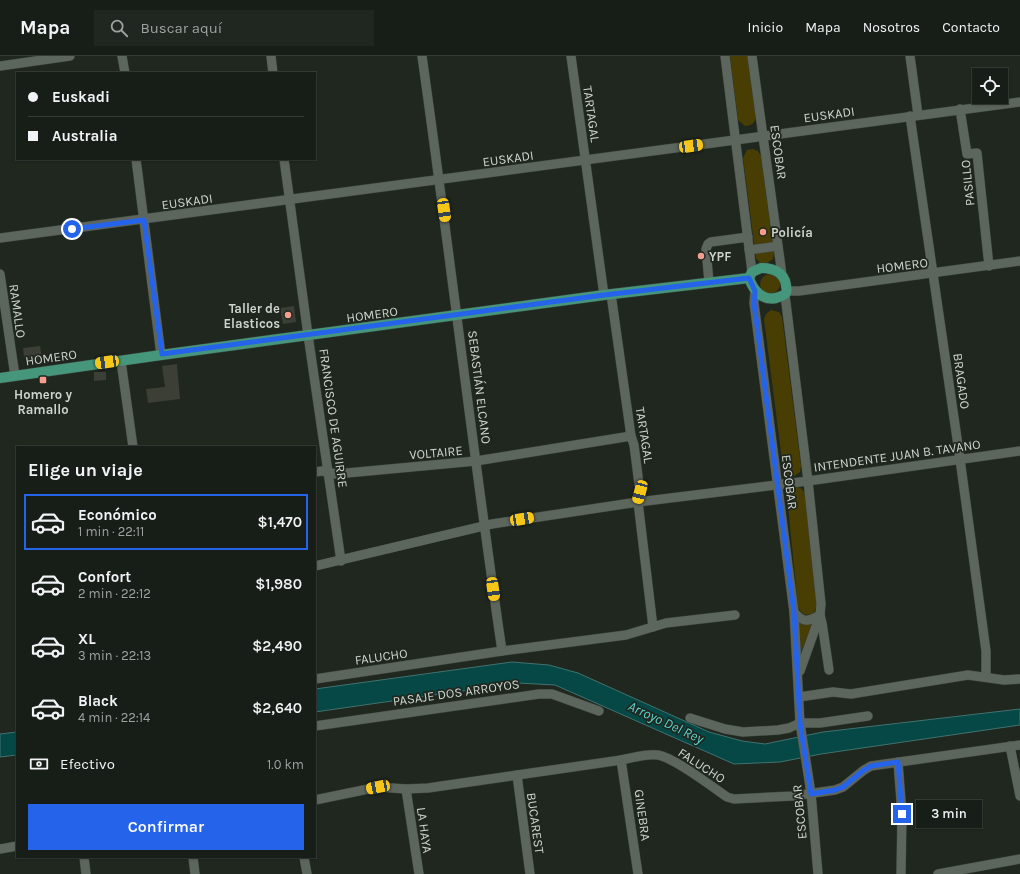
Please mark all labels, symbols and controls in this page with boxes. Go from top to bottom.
search box [94,10,374,46]
text: Mapa [20,17,70,39]
icon: search [108,17,130,39]
text: Buscar aquí [140,19,222,37]
text: Inicio [748,19,783,36]
text: Mapa [805,19,841,36]
text: Nosotros [863,19,920,36]
text: Contacto [942,19,1000,36]
map controls [972,68,1008,104]
button: locate [972,68,1008,104]
street label: TARTAGAL [580,85,603,143]
text: Euskadi [52,88,110,106]
street label: EUSKADI [803,104,855,125]
street label: ESCOBAR [767,124,790,180]
text: Australia [52,127,118,145]
car [678,138,704,154]
street label: EUSKADI [482,148,534,169]
street label: PASILLO [958,159,977,207]
street label: EUSKADI [161,191,213,212]
car [436,197,452,223]
route start [63,220,81,238]
place label: Policía [771,225,813,240]
marker: Policía [758,227,768,237]
place label: YPF [709,249,731,264]
marker: YPF [696,251,706,261]
street label: HOMERO [875,255,929,276]
street label: RAMALLO [6,283,29,339]
place label: Taller de Elasticos [223,301,280,331]
street label: HOMERO [345,303,399,326]
marker: Taller de Elasticos [283,310,293,320]
street label: SEBASTIÁN ELCANO [465,329,496,445]
street label: HOMERO [24,346,78,369]
street label: FRANCISCO DE AGUIRRE [316,348,351,489]
street label: BRAGADO [950,352,973,410]
car [94,354,120,370]
marker: Homero y Ramallo [38,375,48,385]
place label: Homero y Ramallo [14,387,72,417]
street label: TARTAGAL [633,406,656,464]
street label: INTENDENTE JUAN B. TAVANO [813,436,981,475]
street label: VOLTAIRE [409,443,463,462]
street label: ESCOBAR [779,454,800,510]
text: Elige un viaje [28,459,143,481]
car [631,479,649,505]
icon: car [30,504,66,540]
text: Económico [78,506,157,524]
car [509,511,535,527]
text: $1,470 [258,513,302,531]
text: 1 min · 22:11 [78,524,144,539]
icon: car [30,566,66,602]
text: Confort [78,568,131,586]
text: $1,980 [255,575,302,593]
car [485,576,501,602]
text: 2 min · 22:12 [78,586,151,601]
icon: car [30,628,66,664]
text: XL [78,630,96,648]
text: $2,490 [252,637,302,655]
street label: FALUCHO [354,645,408,668]
text: 3 min · 22:13 [78,648,151,663]
street label: PASAJE DOS ARROYOS [392,676,520,709]
icon: car [30,690,66,726]
text: Black [78,692,118,710]
water label: Arroyo Del Rey [625,698,707,748]
text: $2,640 [252,699,302,717]
text: 4 min · 22:14 [78,710,150,725]
street label: FALUCHO [675,745,728,786]
icon: cash [28,753,50,775]
text: Efectivo [60,755,115,773]
text: 1.0 km [267,757,304,772]
car [365,779,391,795]
street label: ESCOBAR [789,784,810,840]
street label: GINEBRA [631,788,654,842]
street label: BUCAREST [524,792,547,855]
callout: 3 min [916,800,982,828]
button: Confirmar [28,804,304,850]
route end [893,805,911,823]
street label: LA HAYA [414,806,435,854]
text: 3 min [931,806,967,821]

